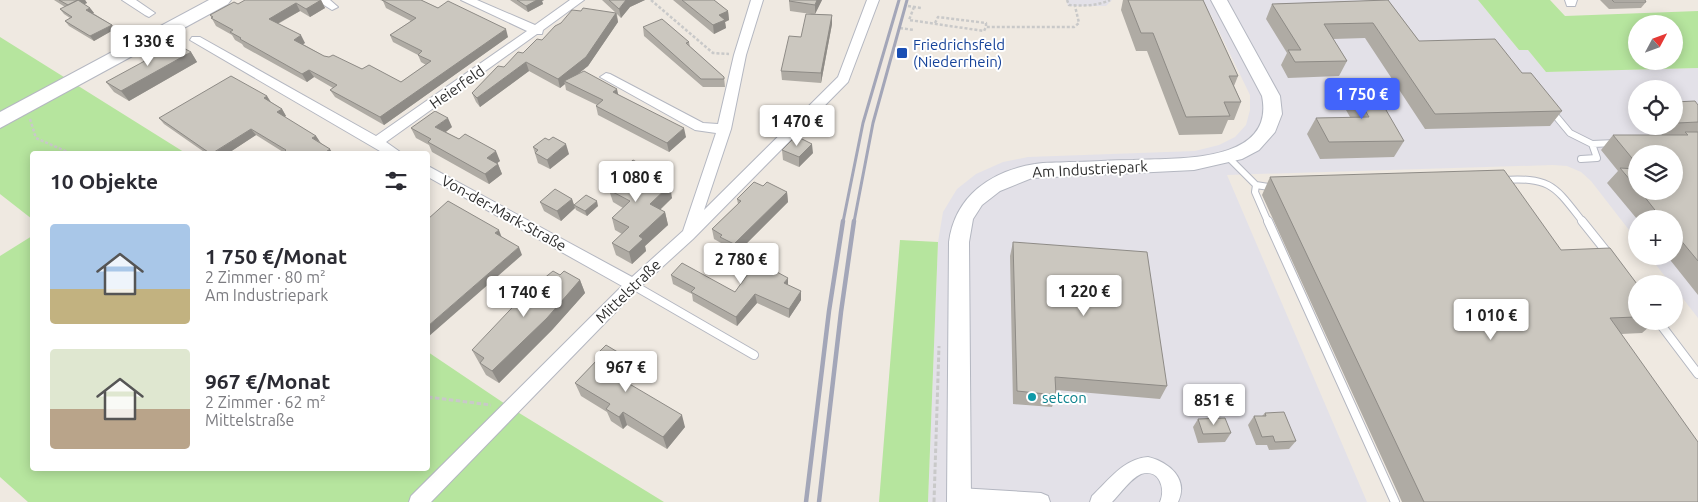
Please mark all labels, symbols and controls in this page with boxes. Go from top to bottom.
north arrow [1628,15,1682,70]
map controls [1628,15,1683,330]
pin: 1 330 € [102,24,194,67]
text: 1 330 € [122,32,174,50]
place label: Friedrichsfeld (Niederrhein) [913,36,1005,70]
marker: Friedrichsfeld (Niederrhein) [895,46,909,60]
street label: Heierfeld [426,62,488,112]
pin: 1 750 € [1316,78,1408,120]
button: locate [1628,80,1683,135]
text: 1 750 € [1336,85,1388,103]
pin: 1 470 € [751,104,843,147]
text: 1 470 € [771,112,823,130]
button: layers [1628,145,1683,200]
street label: Am Industriepark [1032,157,1149,181]
pin: 1 080 € [590,160,682,203]
icon: filters [382,167,410,195]
text: 1 080 € [610,168,662,186]
text: 10 Objekte [50,169,158,193]
street label: Von-der-Mark-Straße [439,172,569,254]
button: + [1628,210,1683,265]
pin: 2 780 € [695,242,787,285]
icon: home [90,244,150,304]
text: 1 750 €/Monat [205,244,347,268]
text: 2 780 € [715,250,767,268]
street label: Mittelstraße [592,256,664,326]
text: 2 Zimmer · 80 m² [205,268,326,286]
pin: 1 220 € [1038,274,1130,317]
button: − [1628,275,1683,330]
pin: 1 740 € [478,276,570,318]
text: 1 220 € [1058,282,1110,300]
text: 1 740 € [498,283,550,301]
text: Am Industriepark [205,286,328,304]
pin: 1 010 € [1445,298,1537,341]
text: 1 010 € [1465,306,1517,324]
pin: 967 € [591,350,661,393]
text: 967 € [606,358,646,376]
icon: home [90,369,150,429]
text: 967 €/Monat [205,369,330,393]
pin: 851 € [1179,384,1249,426]
place label: setcon [1042,389,1087,406]
marker: setcon [1026,391,1038,403]
text: 851 € [1194,391,1234,409]
text: 2 Zimmer · 62 m² [205,393,326,411]
text: Mittelstraße [205,411,294,429]

